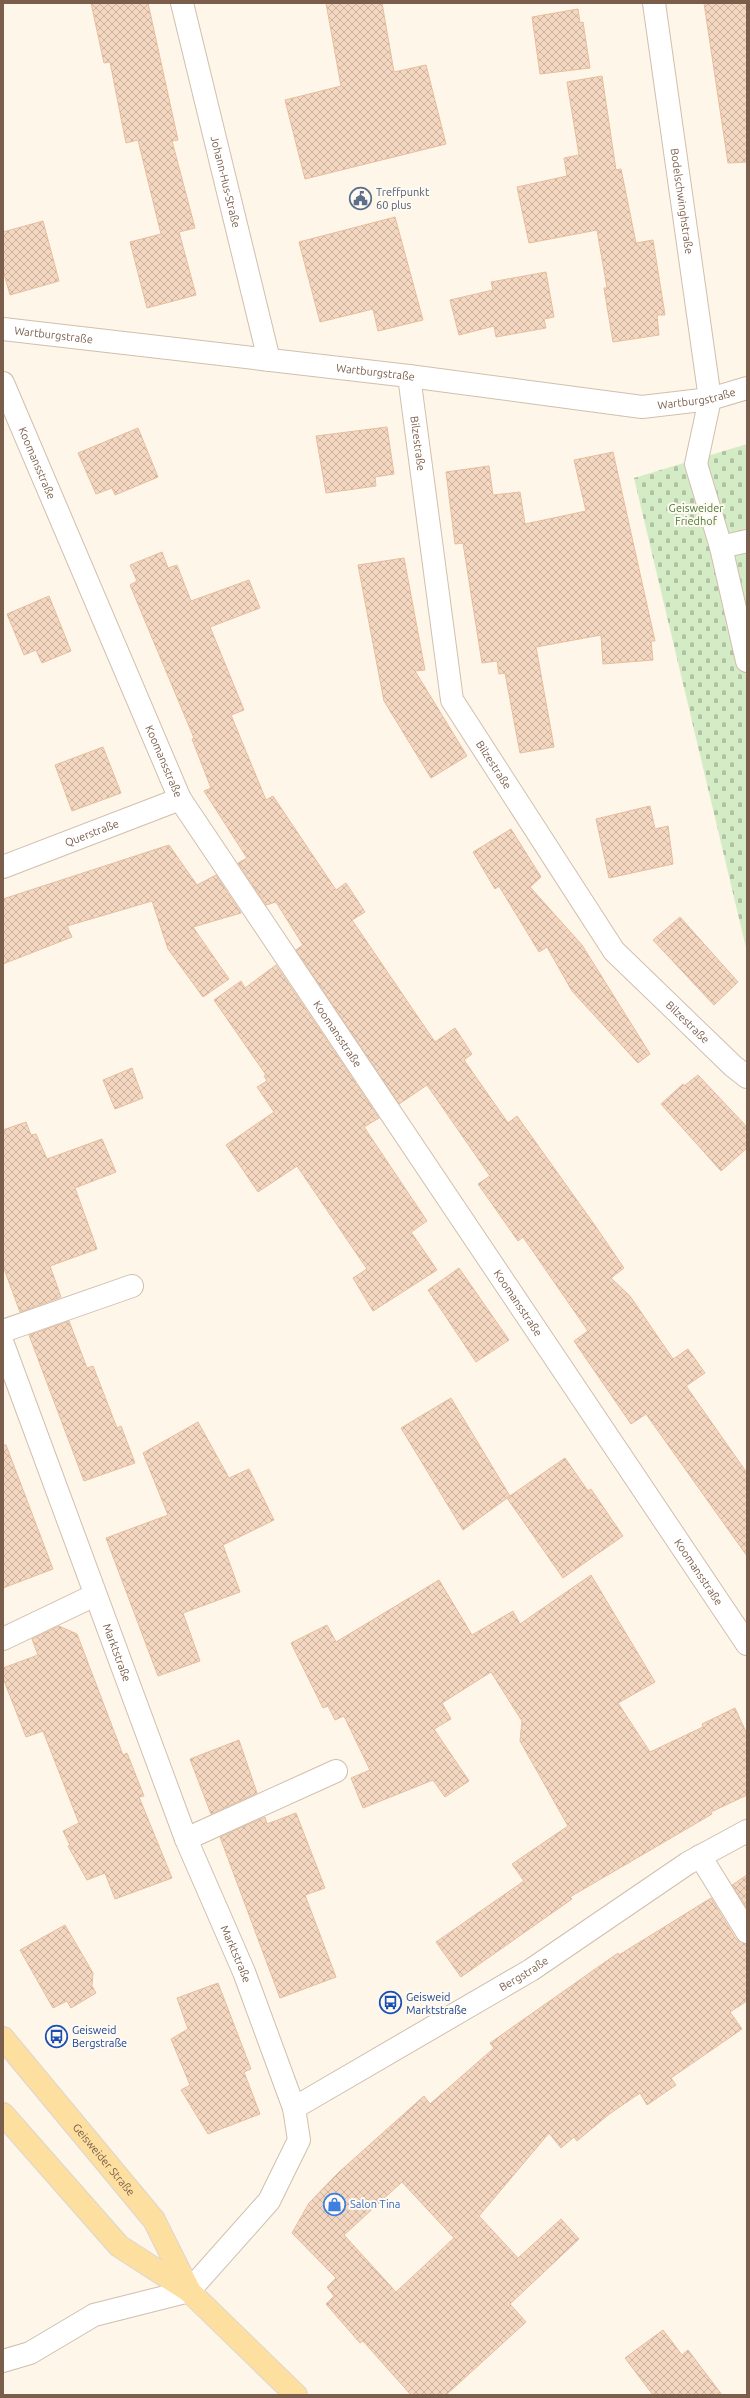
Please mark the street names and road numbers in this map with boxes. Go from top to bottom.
street label: Johann-Hus-Straße [209,135,243,229]
street label: Bodelschwinghstraße [669,147,695,255]
street label: Wartburgstraße [14,324,94,345]
street label: Wartburgstraße [336,362,416,383]
street label: Wartburgstraße [657,386,737,411]
street label: Bilzestraße [408,415,428,472]
street label: Koomansstraße [16,425,58,501]
street label: Koomansstraße [143,723,185,799]
street label: Bilzestraße [474,738,514,791]
street label: Querstraße [63,817,120,849]
street label: Koomansstraße [311,998,364,1069]
street label: Bilzestraße [664,999,712,1046]
street label: Koomansstraße [492,1268,545,1338]
street label: Koomansstraße [672,1537,725,1607]
street label: Marktstraße [101,1622,133,1683]
street label: Marktstraße [218,1923,253,1984]
street label: Bergstraße [497,1954,550,1993]
street label: Geisweider Straße [71,2121,137,2198]

